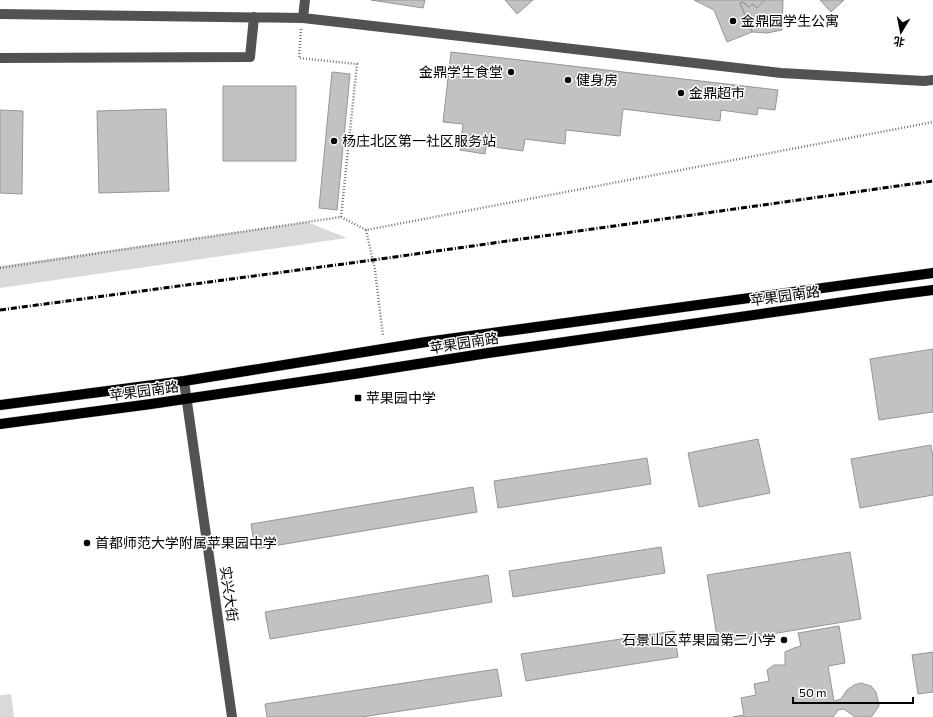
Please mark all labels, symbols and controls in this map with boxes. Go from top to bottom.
place label: 金鼎园学生公寓 [741,12,839,29]
north arrow [881,12,921,52]
marker: 金鼎园学生公寓 [728,16,738,26]
text: 北 [893,35,906,50]
place label: 金鼎学生食堂 [419,63,503,80]
marker: 金鼎学生食堂 [506,67,516,77]
place label: 健身房 [576,71,618,88]
marker: 健身房 [563,75,573,85]
place label: 金鼎超市 [689,84,745,101]
marker: 金鼎超市 [676,88,686,98]
place label: 杨庄北区第一社区服务站 [342,132,496,149]
marker: 杨庄北区第一社区服务站 [329,136,339,146]
street label: 苹果园南路 [749,282,821,309]
street label: 苹果园南路 [428,329,500,356]
street label: 苹果园南路 [108,377,180,404]
place label: 苹果园中学 [366,389,436,406]
marker: 苹果园中学 [353,393,363,403]
place label: 首都师范大学附属苹果园中学 [95,534,277,551]
marker: 首都师范大学附属苹果园中学 [82,538,92,548]
street label: 实兴大街 [217,565,242,623]
place label: 石景山区苹果园第二小学 [622,631,776,648]
marker: 石景山区苹果园第二小学 [779,635,789,645]
scale bar [793,679,913,705]
text: 50 m [799,685,827,699]

